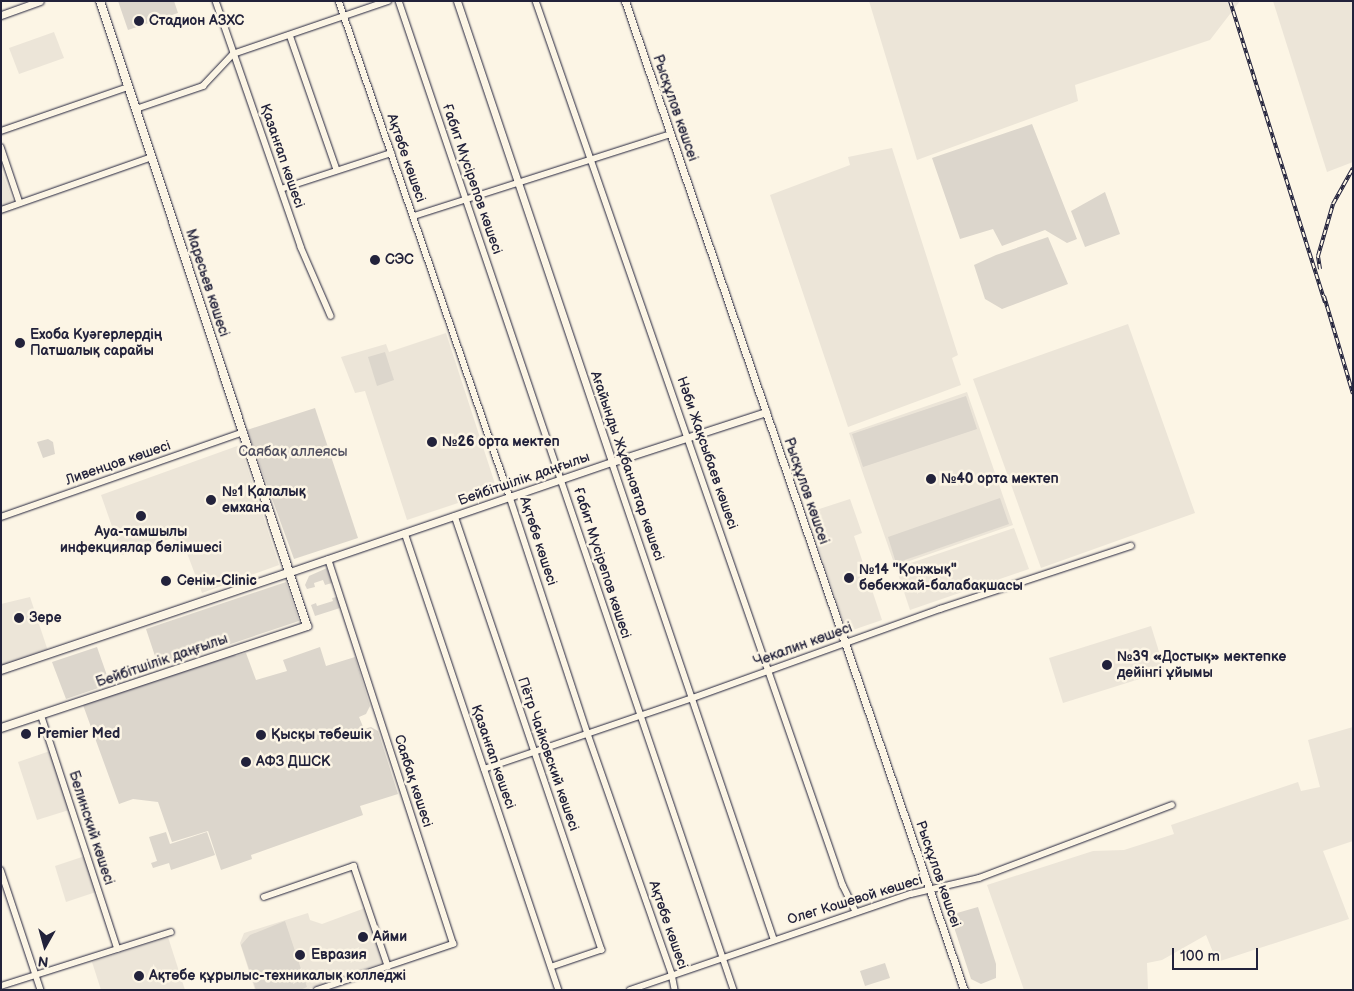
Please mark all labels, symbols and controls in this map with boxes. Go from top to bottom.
place label: Стадион АЗХС [149,13,244,29]
marker: Стадион АЗХС [133,15,145,27]
street label: Рысқұлов көшсеі [649,53,701,163]
street label: Қазанғап көшесі [256,102,308,210]
street label: Ғабит Мүсірепов көшесі [438,102,506,256]
street label: Ақтөбе көшесі [383,111,429,205]
street label: Маресьев көшесі [182,227,232,339]
place label: СЭС [385,252,414,268]
marker: СЭС [369,254,381,266]
place label: Ехоба Куәгерлердің Патшалық сарайы [30,327,162,360]
marker: Ехоба Куәгерлердің Патшалық сарайы [14,337,26,349]
street label: Ағайынды Жұбановтар көшесі [587,369,667,563]
street label: Нәби Жақсыбаев көшесі [673,374,741,532]
place label: №26 орта мектеп [442,434,560,450]
marker: №26 орта мектеп [426,436,438,448]
street label: Рысқұлов көшсеі [780,436,832,546]
street label: Ливенцов көшесі [63,437,173,489]
park label: Саябақ аллеясы [239,444,347,460]
street label: Бейбітшілік даңғылы [456,449,592,509]
place label: №40 орта мектеп [941,471,1059,487]
marker: №40 орта мектеп [925,473,937,485]
place label: №1 Қалалық емхана [222,484,306,516]
street label: Ғабит Мүсірепов көшесі [570,485,634,641]
marker: №1 Қалалық емхана [204,493,218,507]
street label: Ақтөбе көшесі [516,494,560,588]
marker: Ауа-тамшылы инфекциялар бөлімшесі [135,510,147,522]
place label: Ауа-тамшылы инфекциялар бөлімшесі [60,524,222,556]
place label: №14 "Қонжық" бөбекжай-балабақшасы [859,562,1023,594]
marker: №14 "Қонжық" бөбекжай-балабақшасы [843,572,855,584]
place label: Сенім-Clinic [177,573,257,589]
marker: Сенім-Clinic [159,574,173,588]
place label: Зере [29,610,61,626]
marker: Зере [13,612,25,624]
street label: Чекалин көшесі [751,619,855,671]
street label: Бейбітшілік даңғылы [94,631,230,691]
place label: №39 «Достық» мектепке дейінгі ұйымы [1117,649,1286,682]
marker: №39 «Достық» мектепке дейінгі ұйымы [1101,659,1113,671]
street label: Пётр Чайковский көшесі [514,675,582,833]
street label: Қазанғап көшесі [467,703,519,811]
place label: Premier Med [37,726,120,742]
marker: Premier Med [19,727,33,741]
place label: Қысқы төбешік [271,727,372,743]
marker: Қысқы төбешік [255,729,267,741]
street label: Саябақ көшесі [390,733,436,829]
place label: АФЗ ДШСК [256,754,330,770]
marker: АФЗ ДШСК [240,756,252,768]
street label: Белинский көшесі [65,769,117,887]
street label: Рысқұлов көшсеі [912,819,964,929]
street label: Олег Кошевой көшесі [785,871,925,929]
street label: Ақтөбе көшесі [645,878,691,972]
north arrow [20,921,70,971]
place label: Айми [373,929,407,945]
marker: Айми [357,931,369,943]
scale bar [1174,938,1260,970]
place label: Евразия [311,947,367,963]
text: 100 m [1180,947,1220,966]
marker: Евразия [293,948,307,962]
text: N [37,952,49,970]
place label: Ақтөбе құрылыс-техникалық колледжі [149,968,406,984]
marker: Ақтөбе құрылыс-техникалық колледжі [133,970,145,982]

